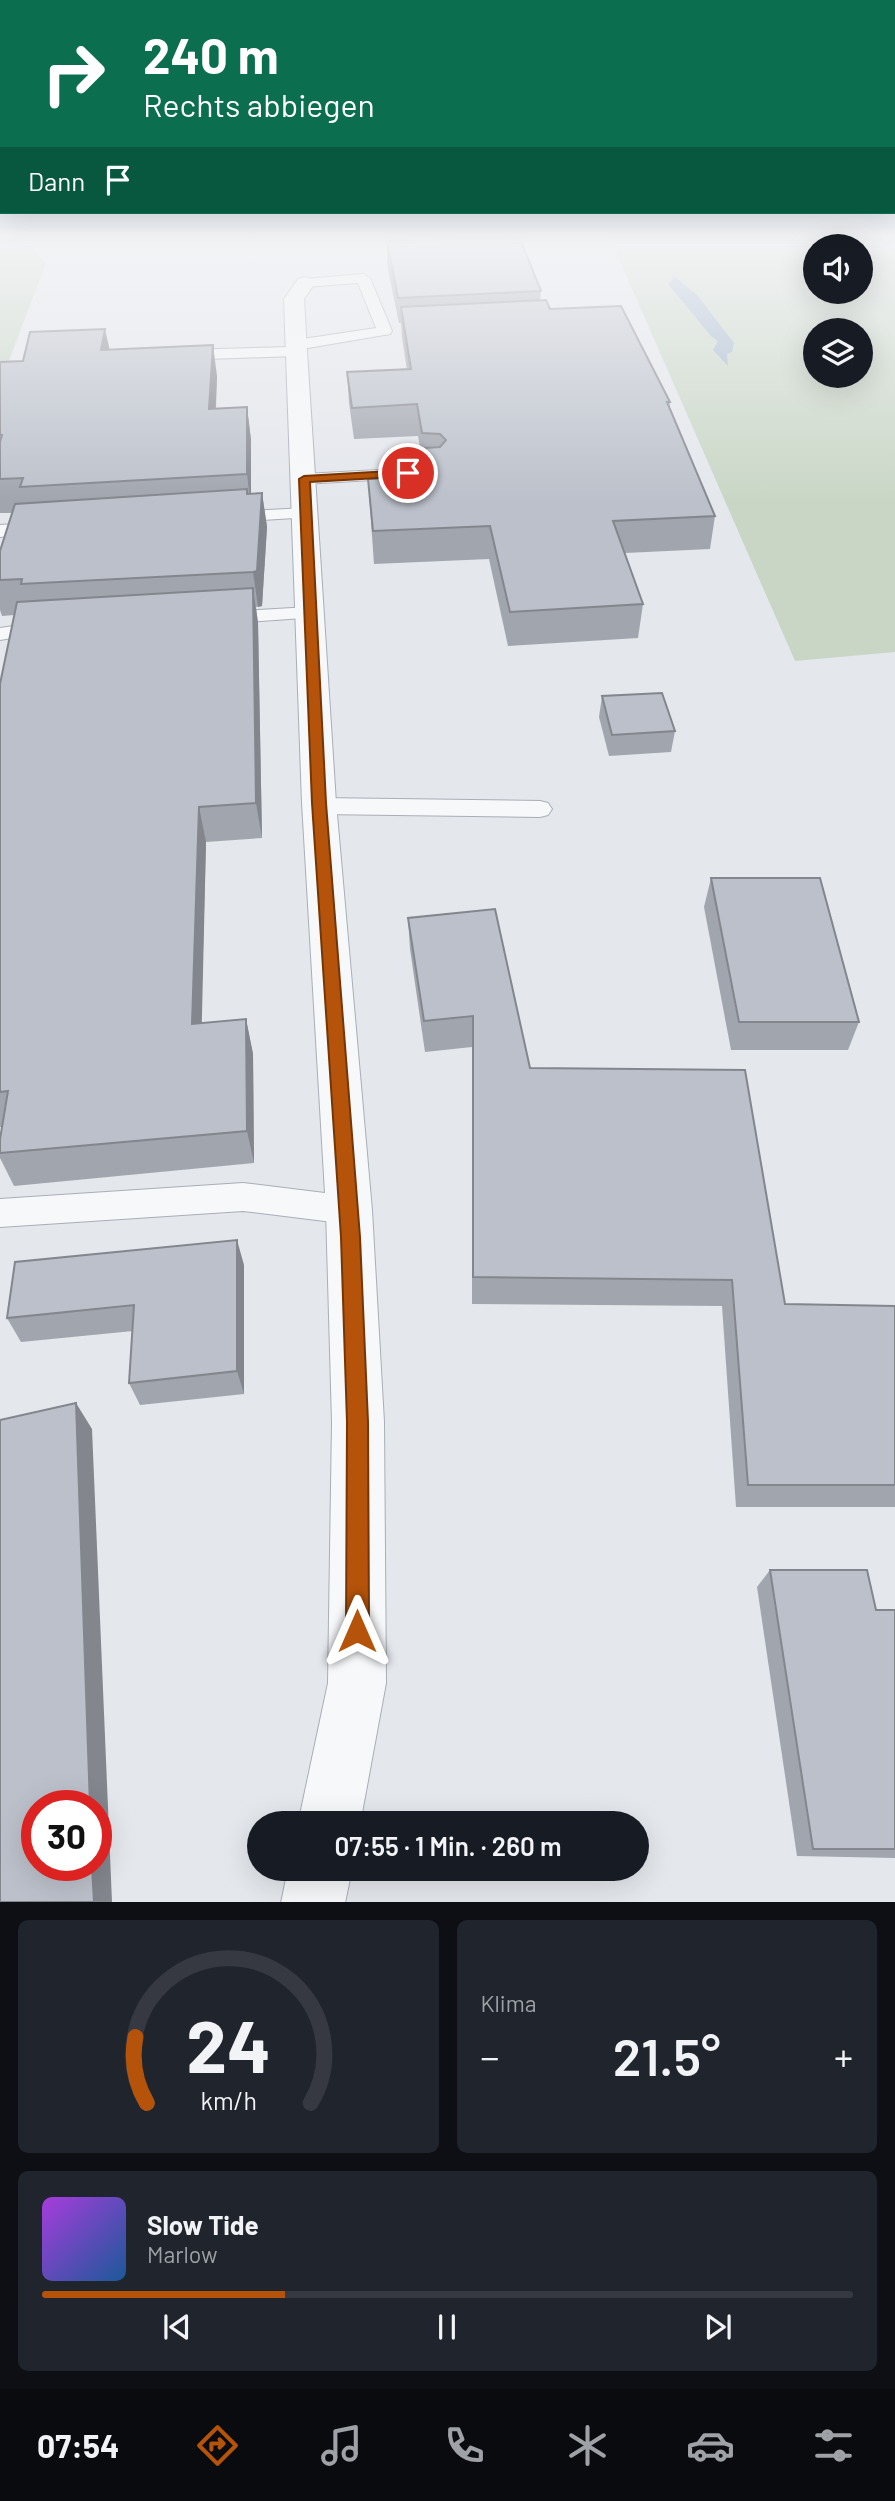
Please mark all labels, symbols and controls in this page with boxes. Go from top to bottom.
text: 240 m [143,25,279,84]
icon: right [28,28,119,119]
text: Rechts abbiegen [143,85,375,123]
icon: arrive [99,161,137,199]
text: Dann [28,165,85,196]
map controls [803,234,873,388]
button: sound [803,234,873,304]
button: layers [803,318,873,388]
pin [378,443,438,503]
icon: arrive [389,454,427,492]
position arrow [320,1594,394,1668]
speed limit sign: 30 [21,1790,112,1881]
text: 07:55 · 1 Min. · 260 m [335,1830,561,1861]
text: Klima [481,1989,536,2017]
text: 24 [186,2000,271,2088]
text: 21.5° [613,2024,721,2086]
text: − [481,2033,500,2079]
text: + [834,2033,853,2079]
text: km/h [200,2084,257,2114]
text: Slow Tide [147,2209,259,2240]
text: Marlow [147,2240,218,2268]
icon: previous [158,2308,196,2346]
icon: pause [428,2308,466,2346]
icon: next [699,2308,737,2346]
icon: directions [193,2421,242,2470]
icon: music [317,2421,366,2470]
icon: phone [440,2421,489,2470]
icon: climate [563,2421,612,2470]
icon: car [686,2421,735,2470]
icon: filters [809,2421,858,2470]
text: 07:54 [37,2426,119,2464]

